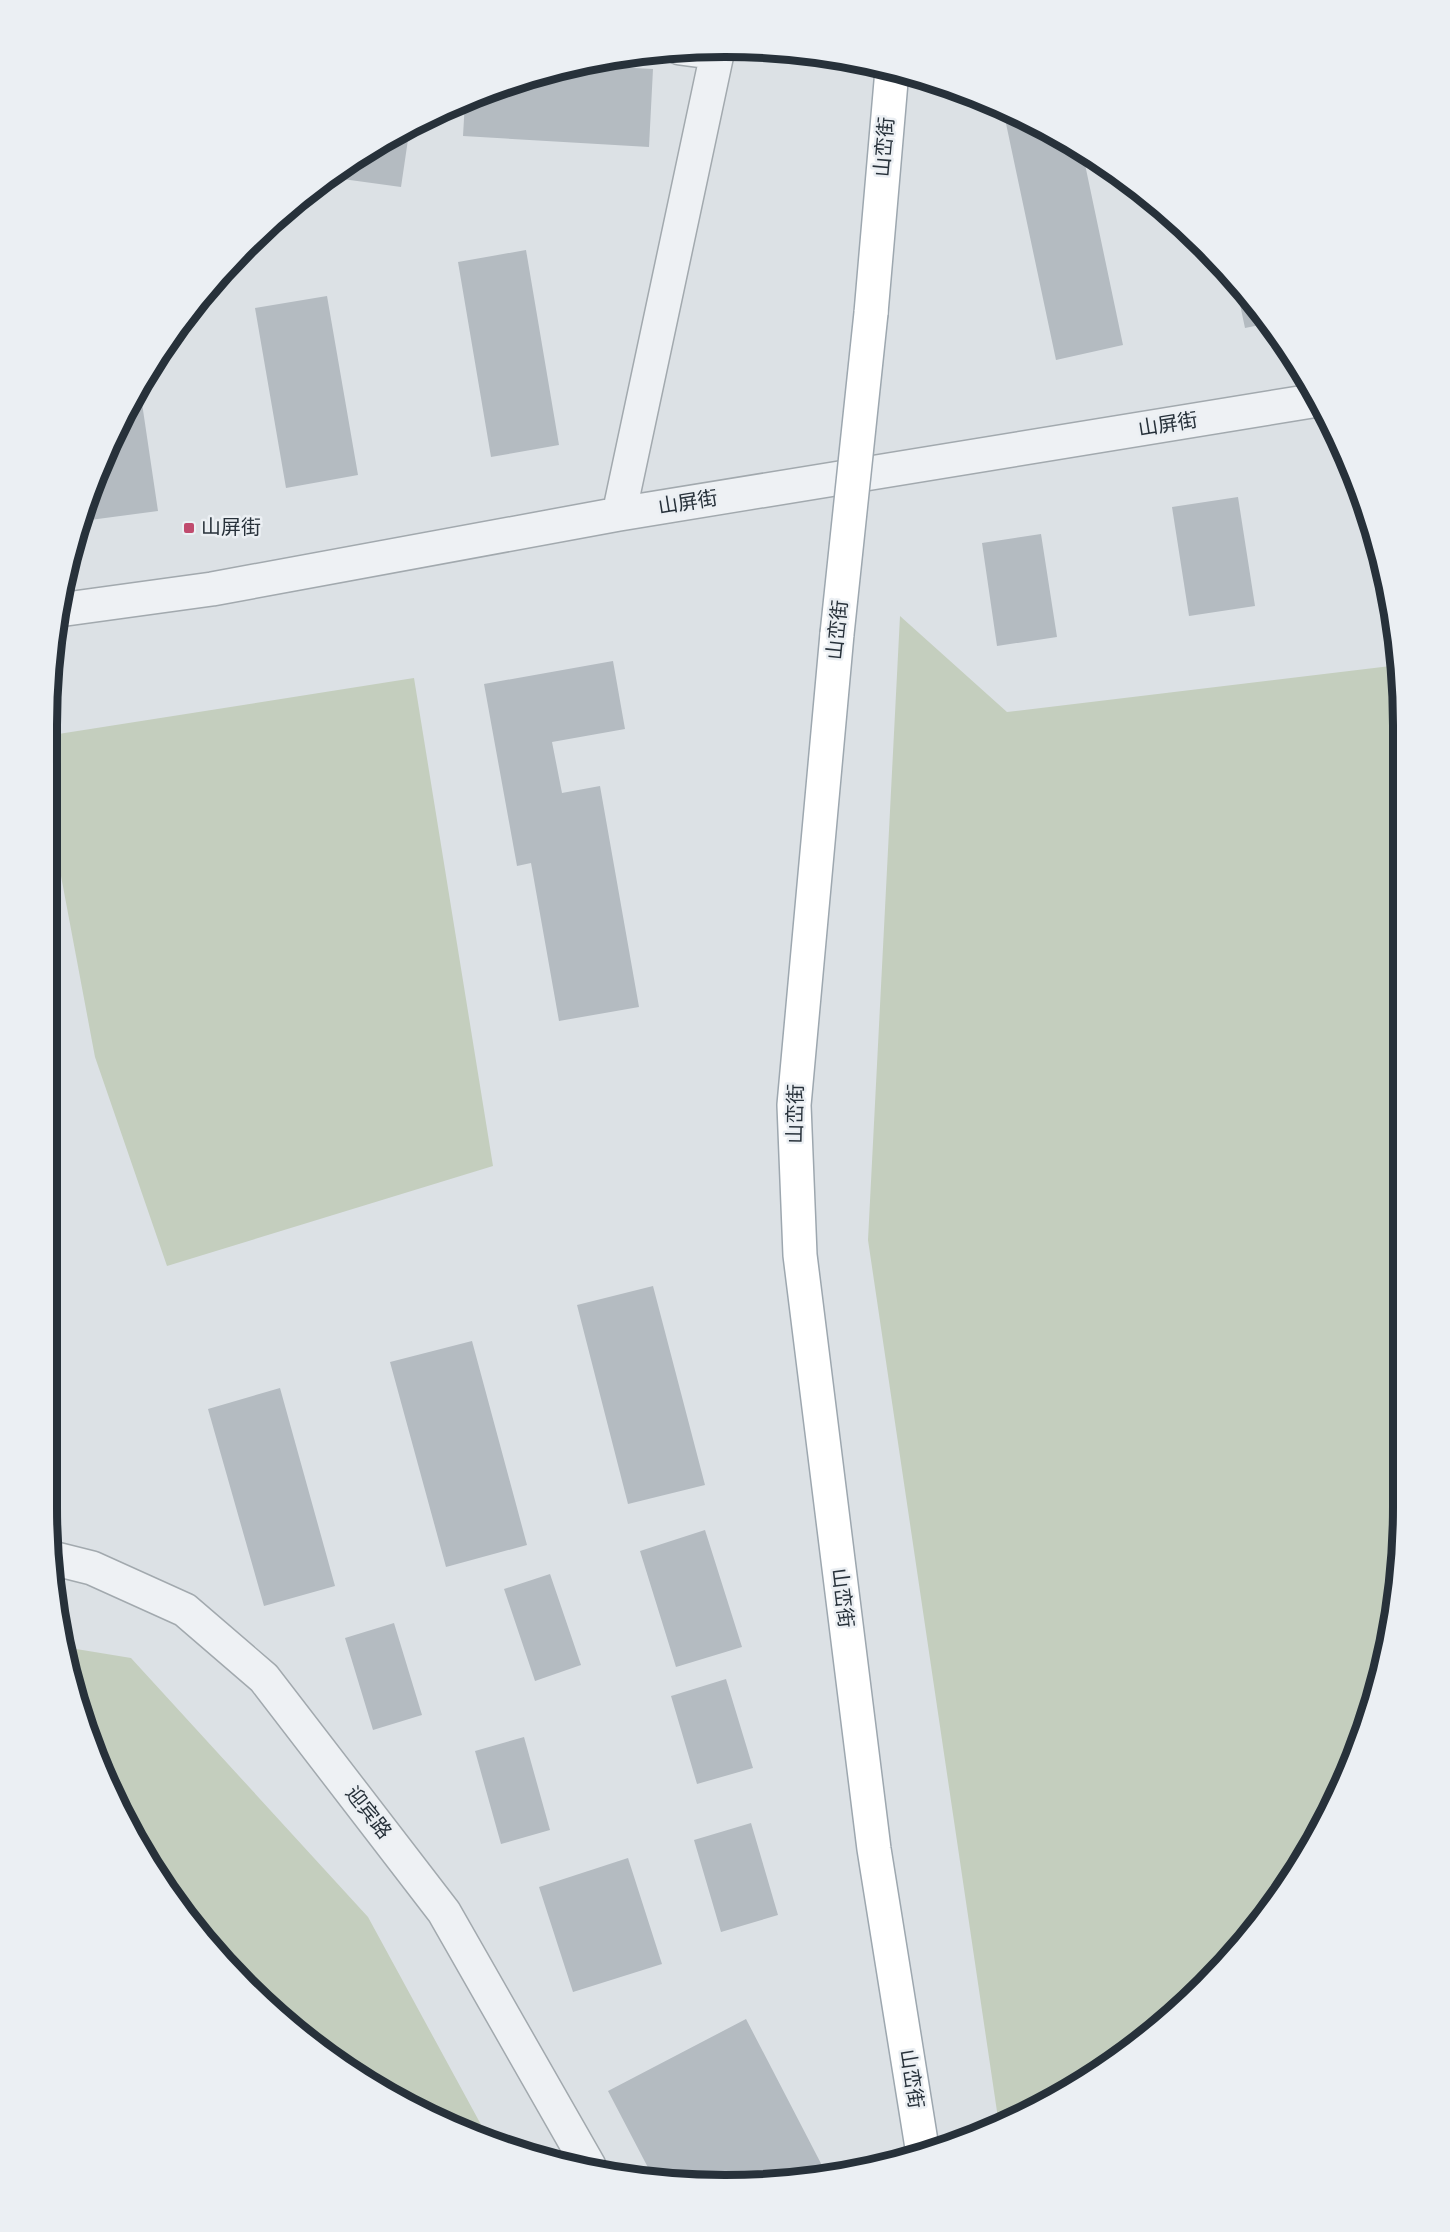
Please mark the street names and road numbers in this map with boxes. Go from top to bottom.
street label: 山峦街 [870,116,900,178]
street label: 山屏街 [1136,408,1200,442]
street label: 山屏街 [656,486,720,520]
street label: 山峦街 [823,599,853,661]
street label: 山峦街 [783,1084,809,1144]
street label: 山峦街 [826,1567,858,1629]
street label: 迎宾路 [340,1782,396,1844]
street label: 山峦街 [894,2047,928,2111]

